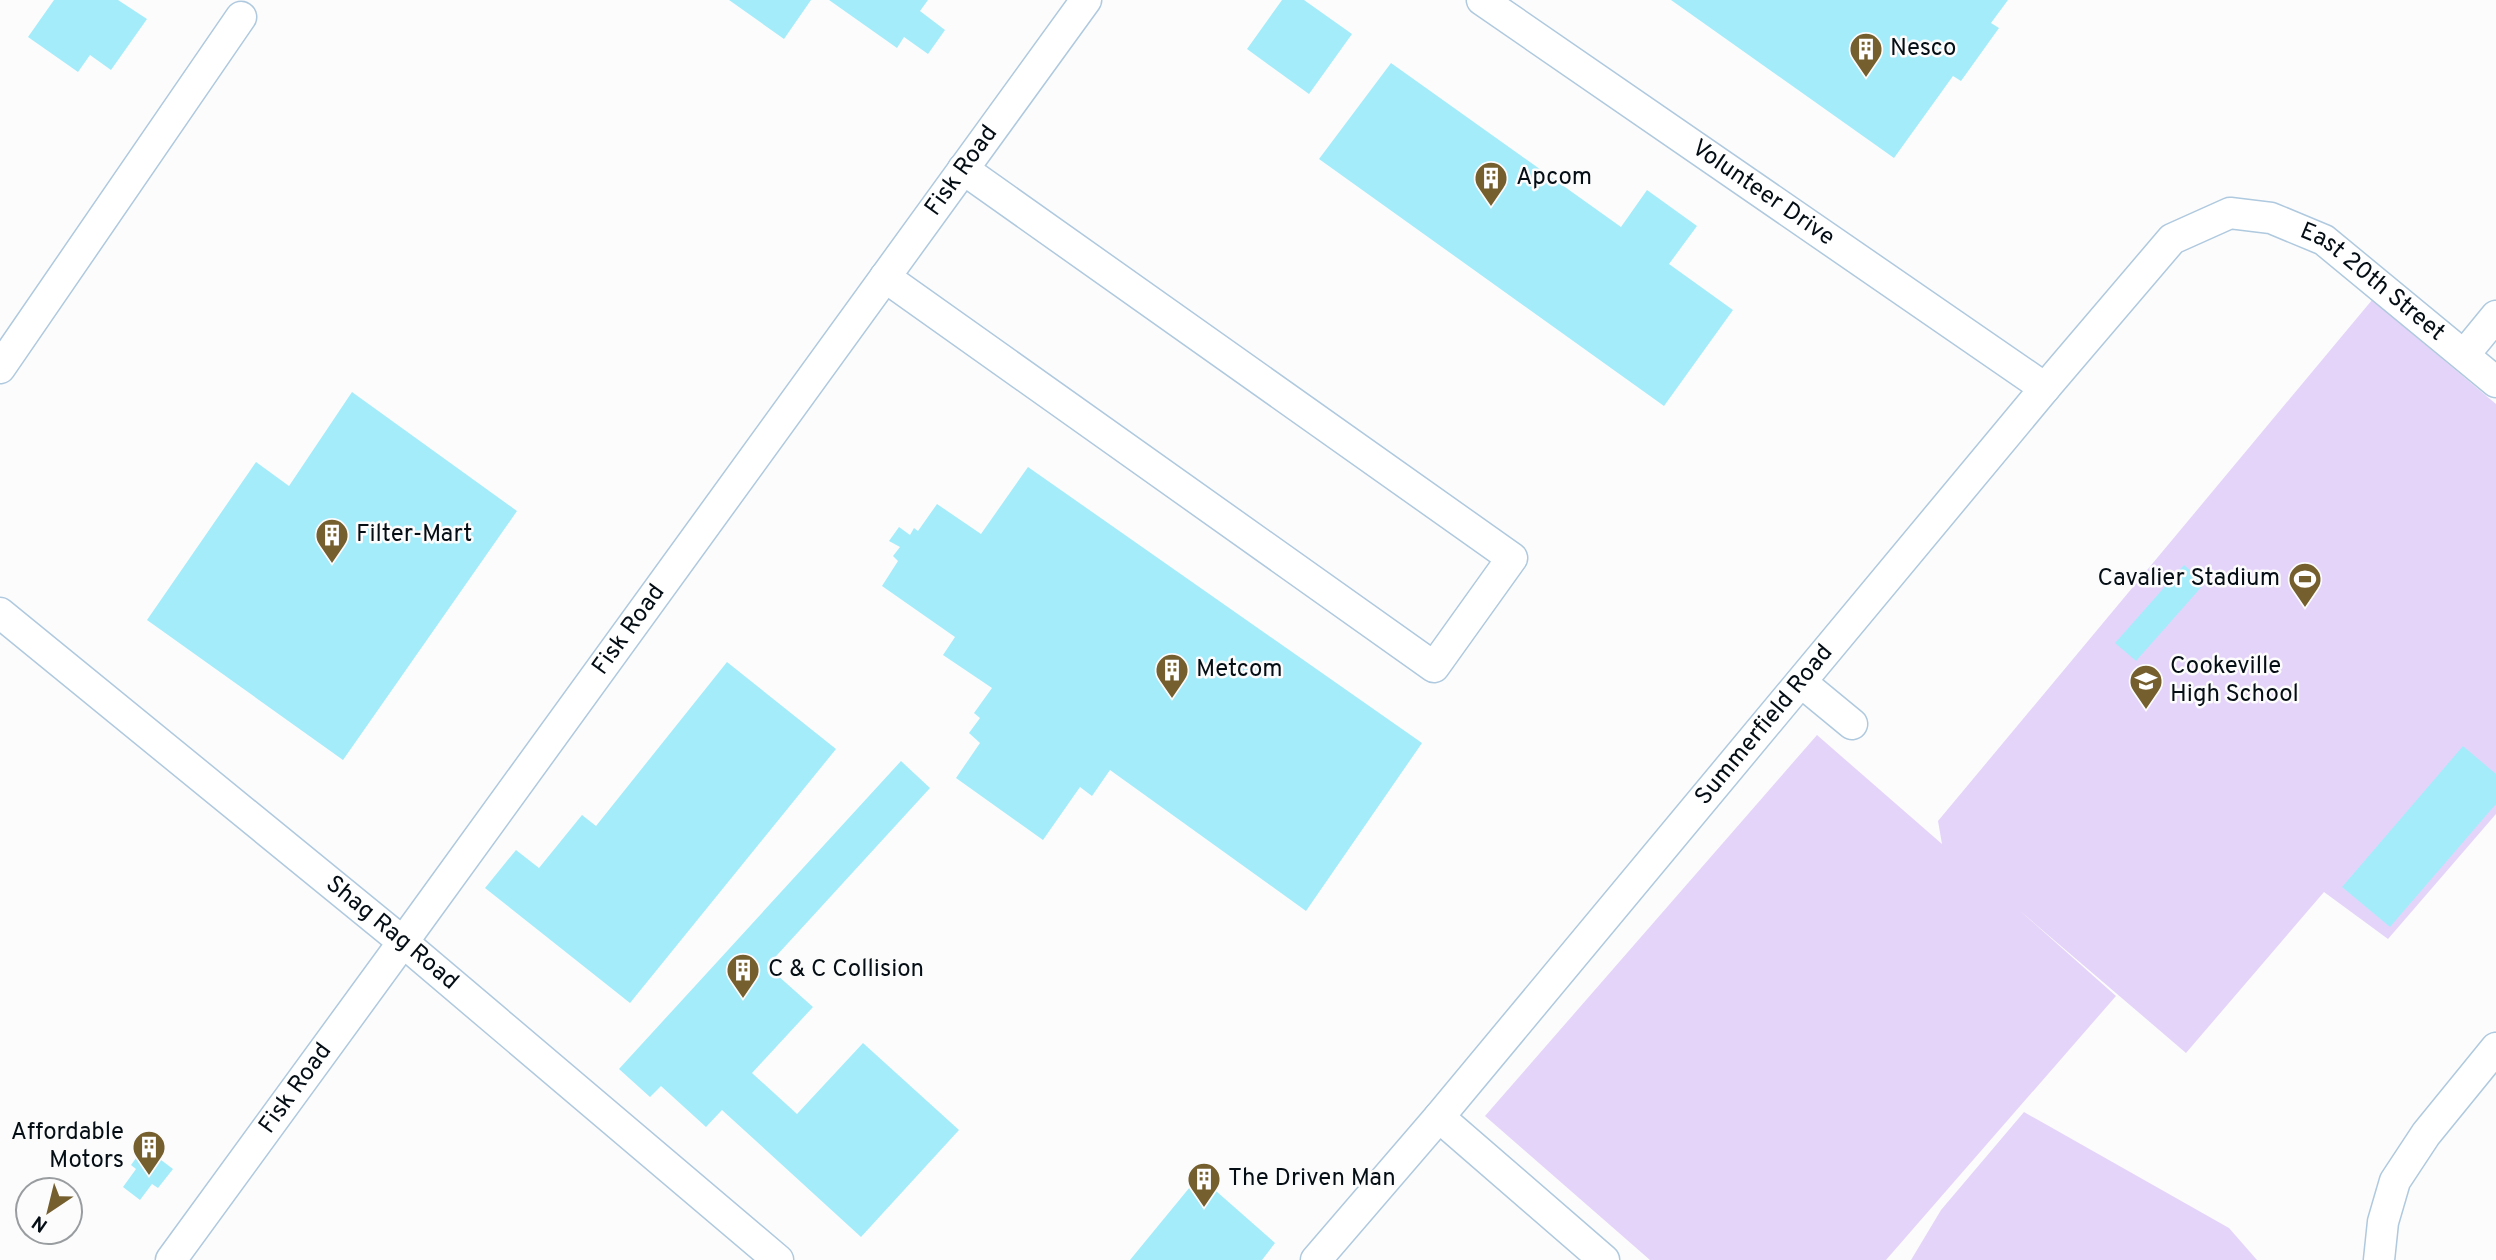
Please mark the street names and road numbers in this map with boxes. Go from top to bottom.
street label: Fisk Road [919,120,1005,222]
street label: Volunteer Drive [1685,134,1840,253]
street label: East 20th Street [2295,217,2451,348]
street label: Fisk Road [586,579,672,681]
street label: Summerfield Road [1689,639,1840,812]
street label: Shag Rag Road [319,870,464,997]
street label: Fisk Road [253,1038,339,1140]

